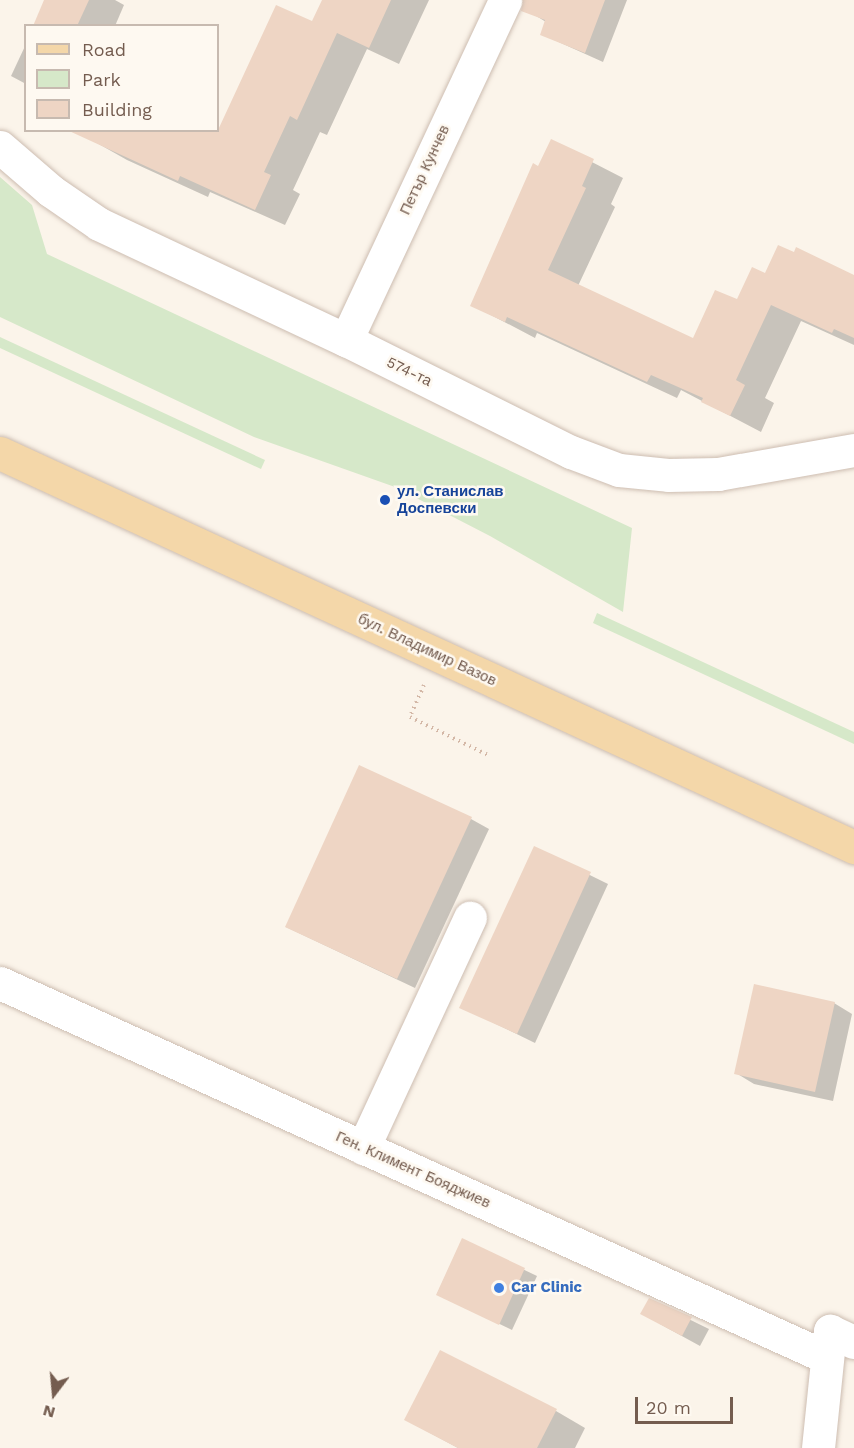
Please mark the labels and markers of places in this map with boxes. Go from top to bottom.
place label: ул. Станислав Доспевски [397,482,504,517]
marker: ул. Станислав Доспевски [378,493,392,507]
place label: Car Clinic [511,1279,582,1297]
marker: Car Clinic [492,1281,506,1295]

